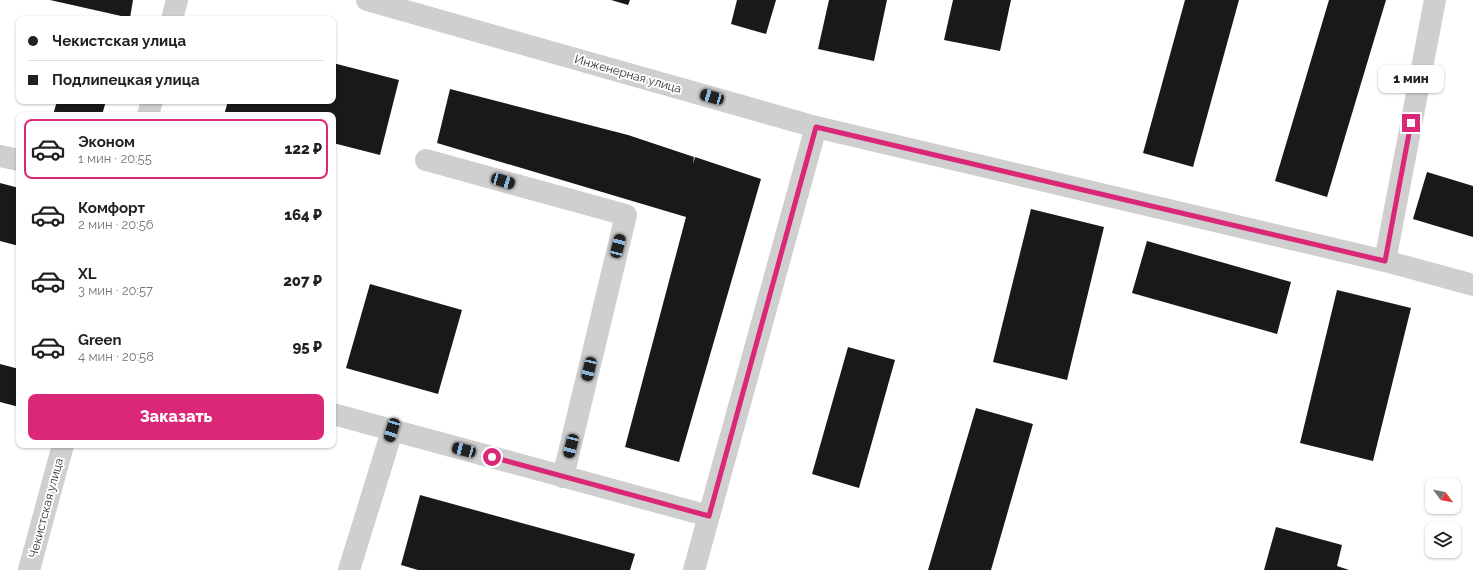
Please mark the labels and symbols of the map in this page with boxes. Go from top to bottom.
street label: Инженерная улица [573,52,683,96]
callout: 1 мин [1378,65,1444,93]
car [699,88,725,106]
route end [1402,114,1420,132]
car [490,172,516,190]
car [609,233,627,259]
car [580,356,598,382]
car [383,417,401,443]
car [562,433,580,459]
car [451,441,477,459]
route start [483,448,501,466]
street label: Чекистская улица [26,457,66,559]
north arrow [1425,478,1461,514]

